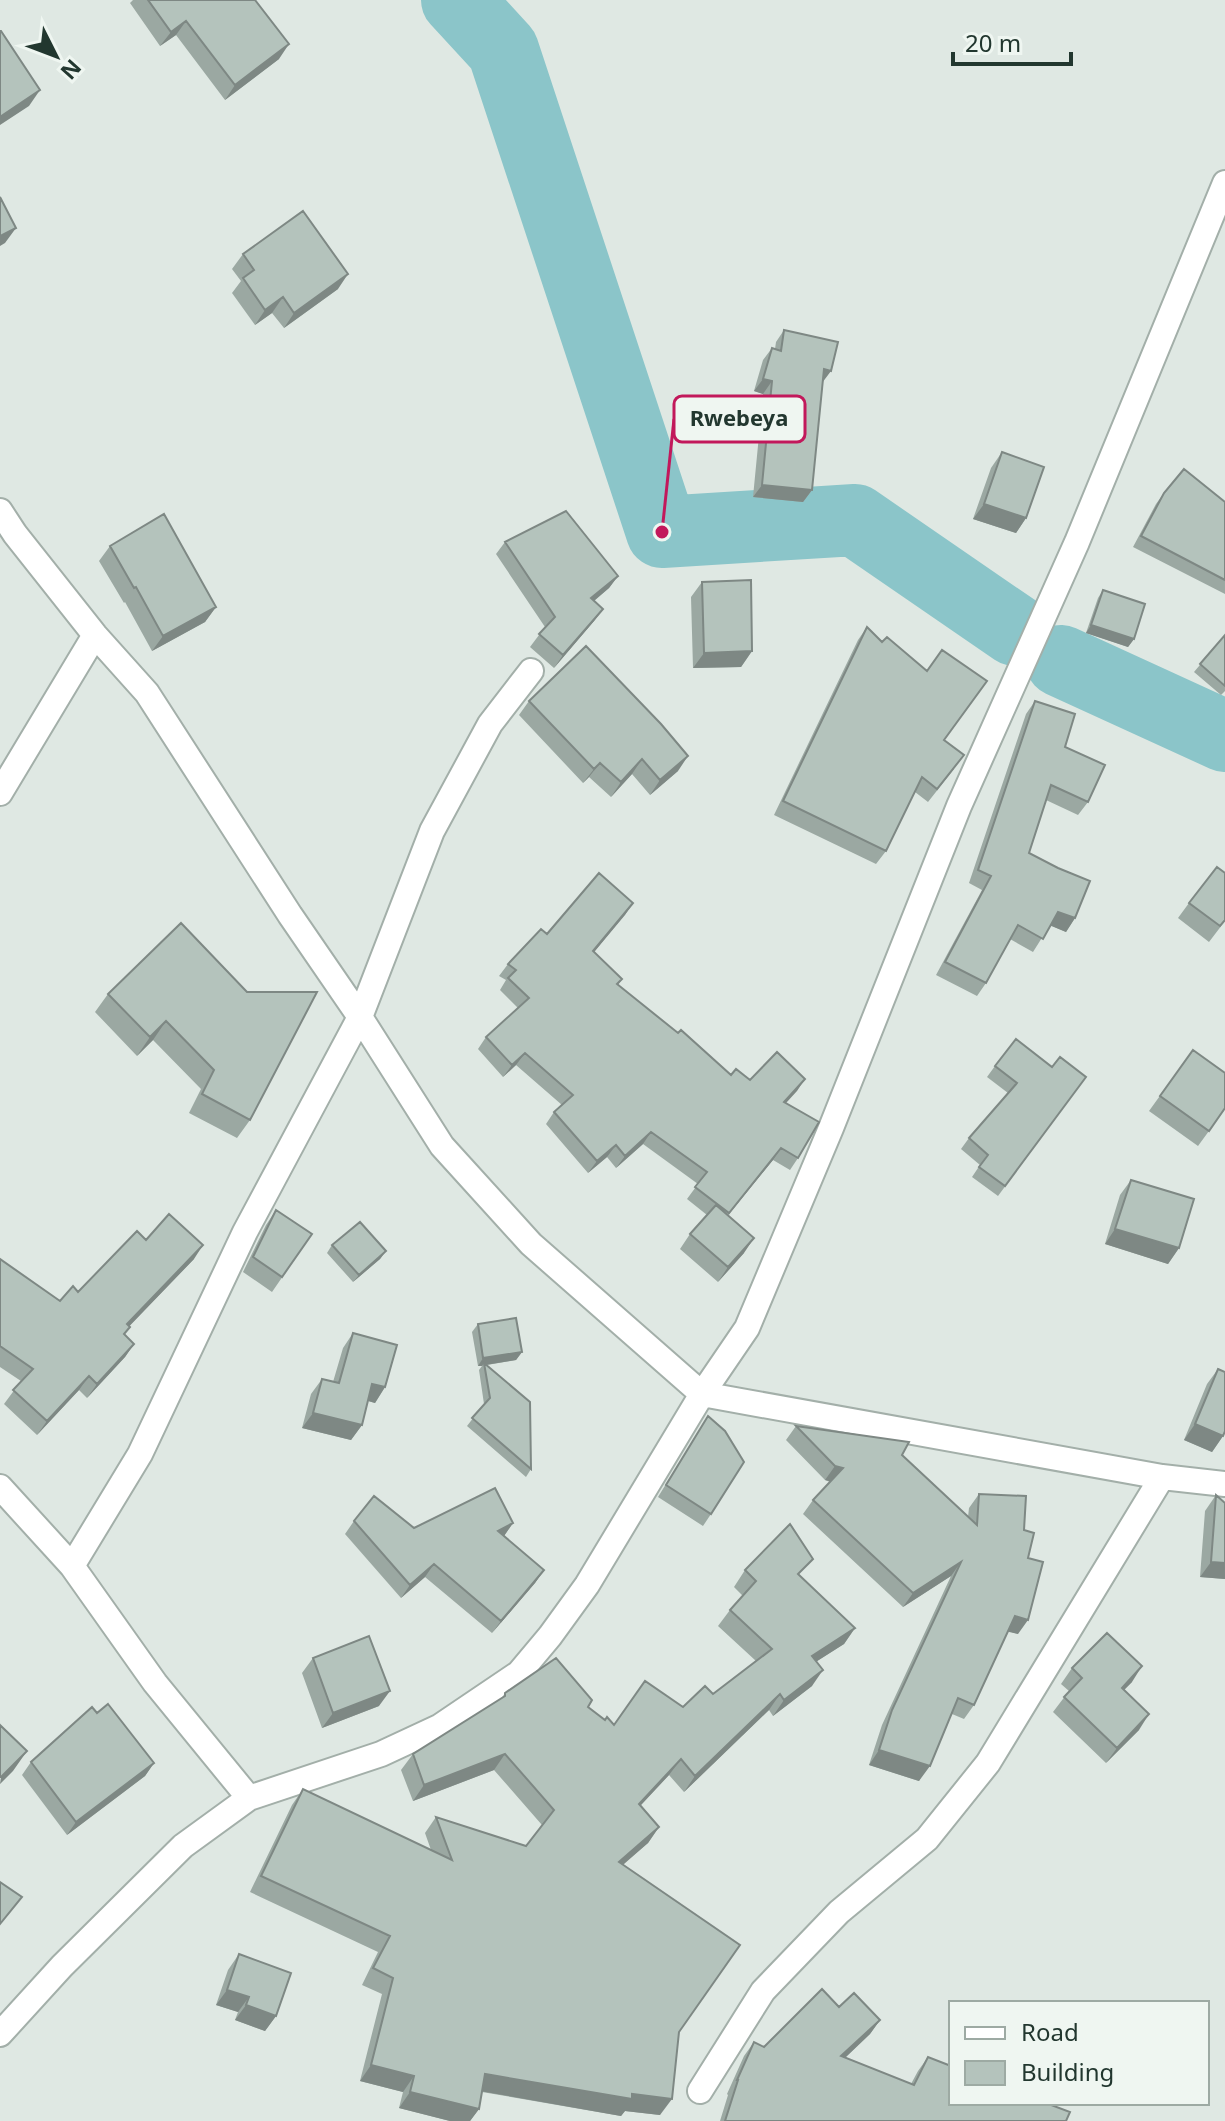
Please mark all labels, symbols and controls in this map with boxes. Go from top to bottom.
north arrow [16,16,96,96]
scale bar [953,16,1071,66]
text: 20 m [965,26,1021,59]
text: N [54,53,89,87]
callout: Rwebeya [674,396,805,442]
text: Rwebeya [690,402,788,432]
legend [949,2001,1209,2105]
text: Road [1021,2015,1079,2048]
text: Building [1021,2055,1114,2088]

